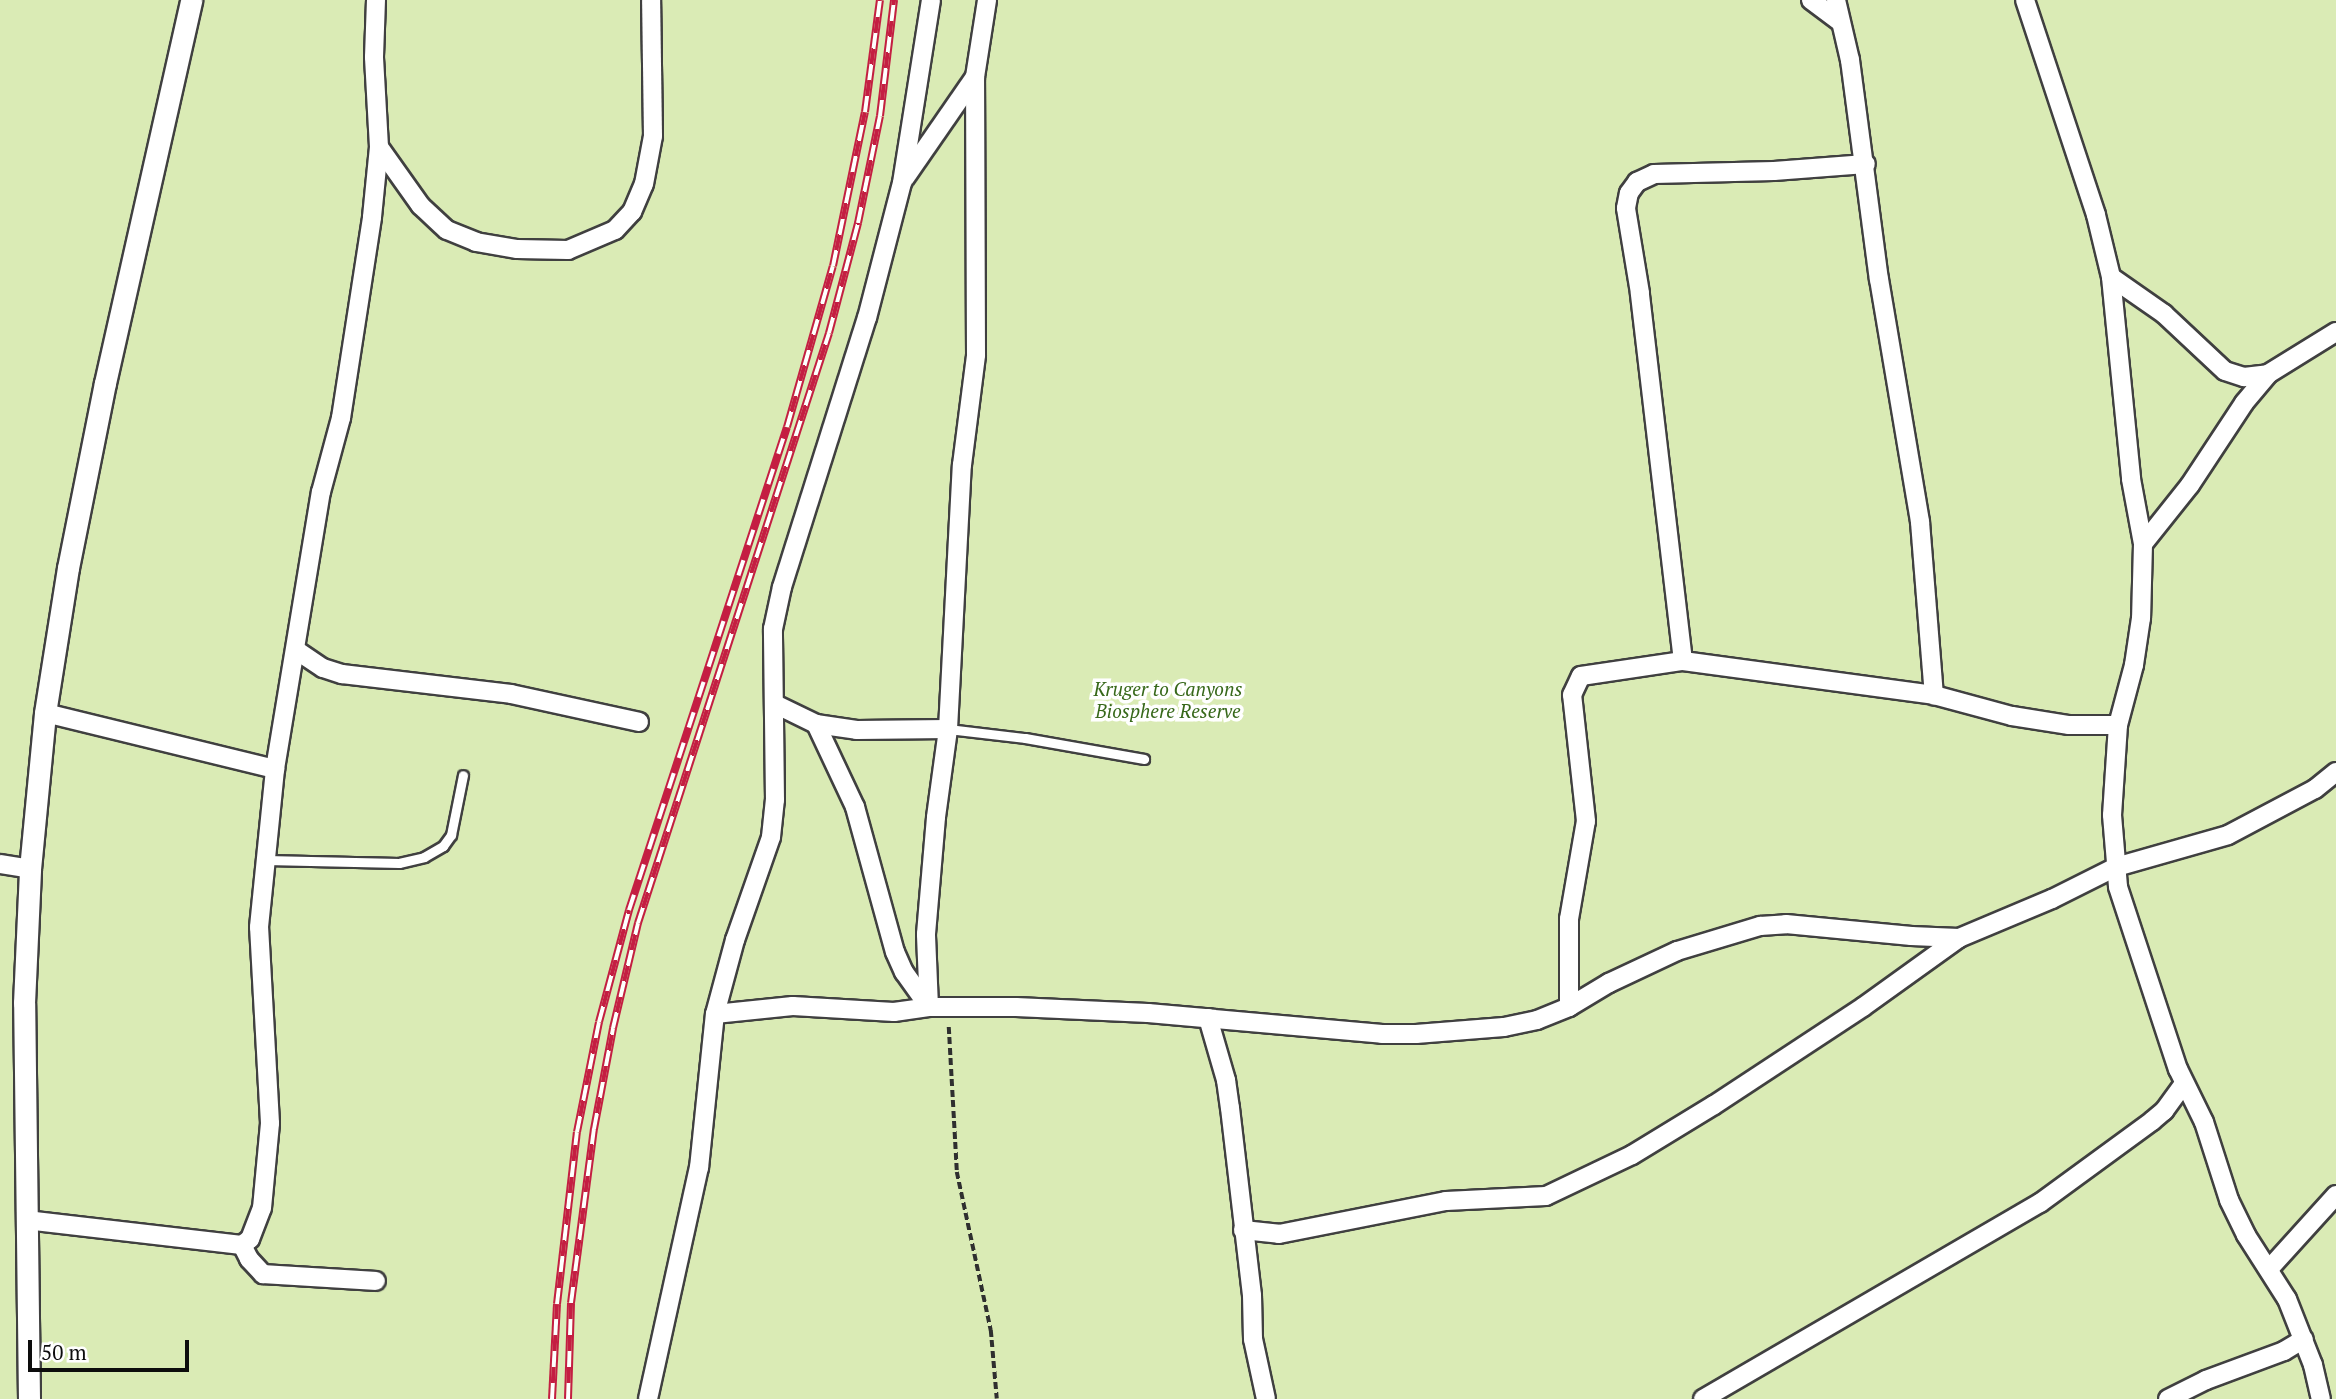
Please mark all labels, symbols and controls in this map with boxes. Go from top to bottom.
park label: Kruger to Canyons Biosphere Reserve [1094,678,1242,722]
scale bar [32,1326,192,1370]
text: 50 m [41,1338,87,1366]

